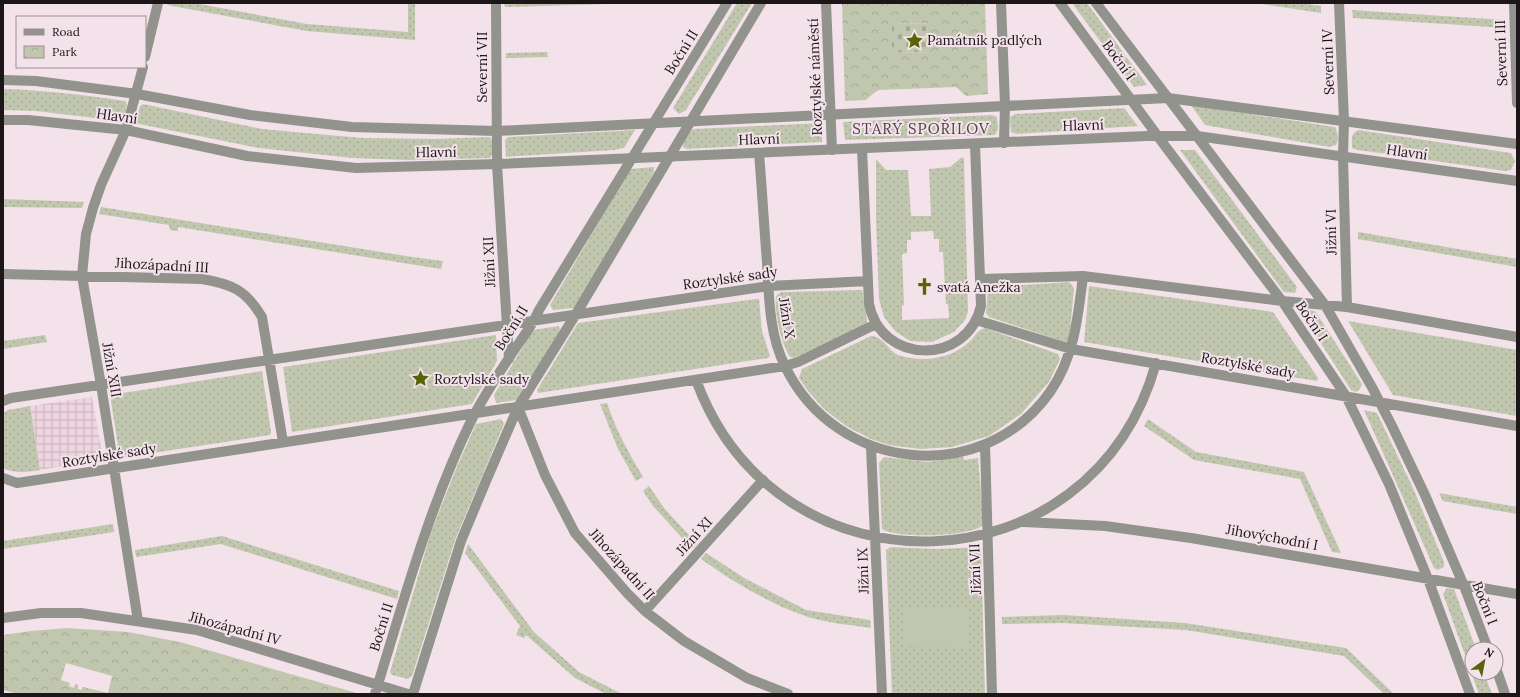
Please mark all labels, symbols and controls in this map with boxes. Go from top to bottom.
legend [16,16,146,68]
street label: Roztylské náměstí [804,18,826,136]
street label: Severní III [1491,20,1511,86]
text: Road [52,24,80,39]
street label: Boční II [660,26,702,78]
street label: Severní IV [1318,28,1338,95]
place icon: Památník padlých [904,30,924,50]
place label: Památník padlých [927,31,1042,49]
street label: Severní VII [473,32,491,102]
street label: Boční I [1098,36,1140,84]
text: Park [52,44,78,59]
street label: Hlavní [95,104,139,128]
street label: Hlavní [1062,115,1104,135]
district label: STARÝ SPOŘILOV [852,119,990,138]
street label: Hlavní [738,129,780,149]
street label: Hlavní [1385,140,1429,164]
street label: Hlavní [415,143,457,161]
street label: Jižní VI [1322,209,1340,256]
street label: Jižní XII [479,236,499,289]
street label: Jihozápadní III [113,253,210,276]
street label: Roztylské sady [682,262,779,294]
church icon: svatá Anežka [914,277,934,297]
place label: svatá Anežka [937,278,1021,296]
street label: Jižní X [775,295,799,341]
street label: Boční I [1292,297,1332,345]
street label: Boční II [490,302,532,354]
street label: Jižní XIII [98,340,126,399]
street label: Roztylské sady [1200,348,1297,382]
place icon: Roztylské sady [411,369,431,389]
place label: Roztylské sady [434,370,530,388]
street label: Roztylské sady [61,439,158,471]
street label: Jižní XI [671,513,716,560]
street label: Jihovýchodní I [1224,520,1319,554]
street label: Jihozápadní II [585,524,659,603]
street label: Jižní VII [965,543,985,596]
street label: Jižní IX [853,547,873,595]
street label: Boční I [1468,579,1502,627]
street label: Boční II [365,601,397,653]
street label: Jihozápadní IV [186,607,284,649]
north arrow [1464,641,1504,681]
text: N [1482,644,1497,661]

